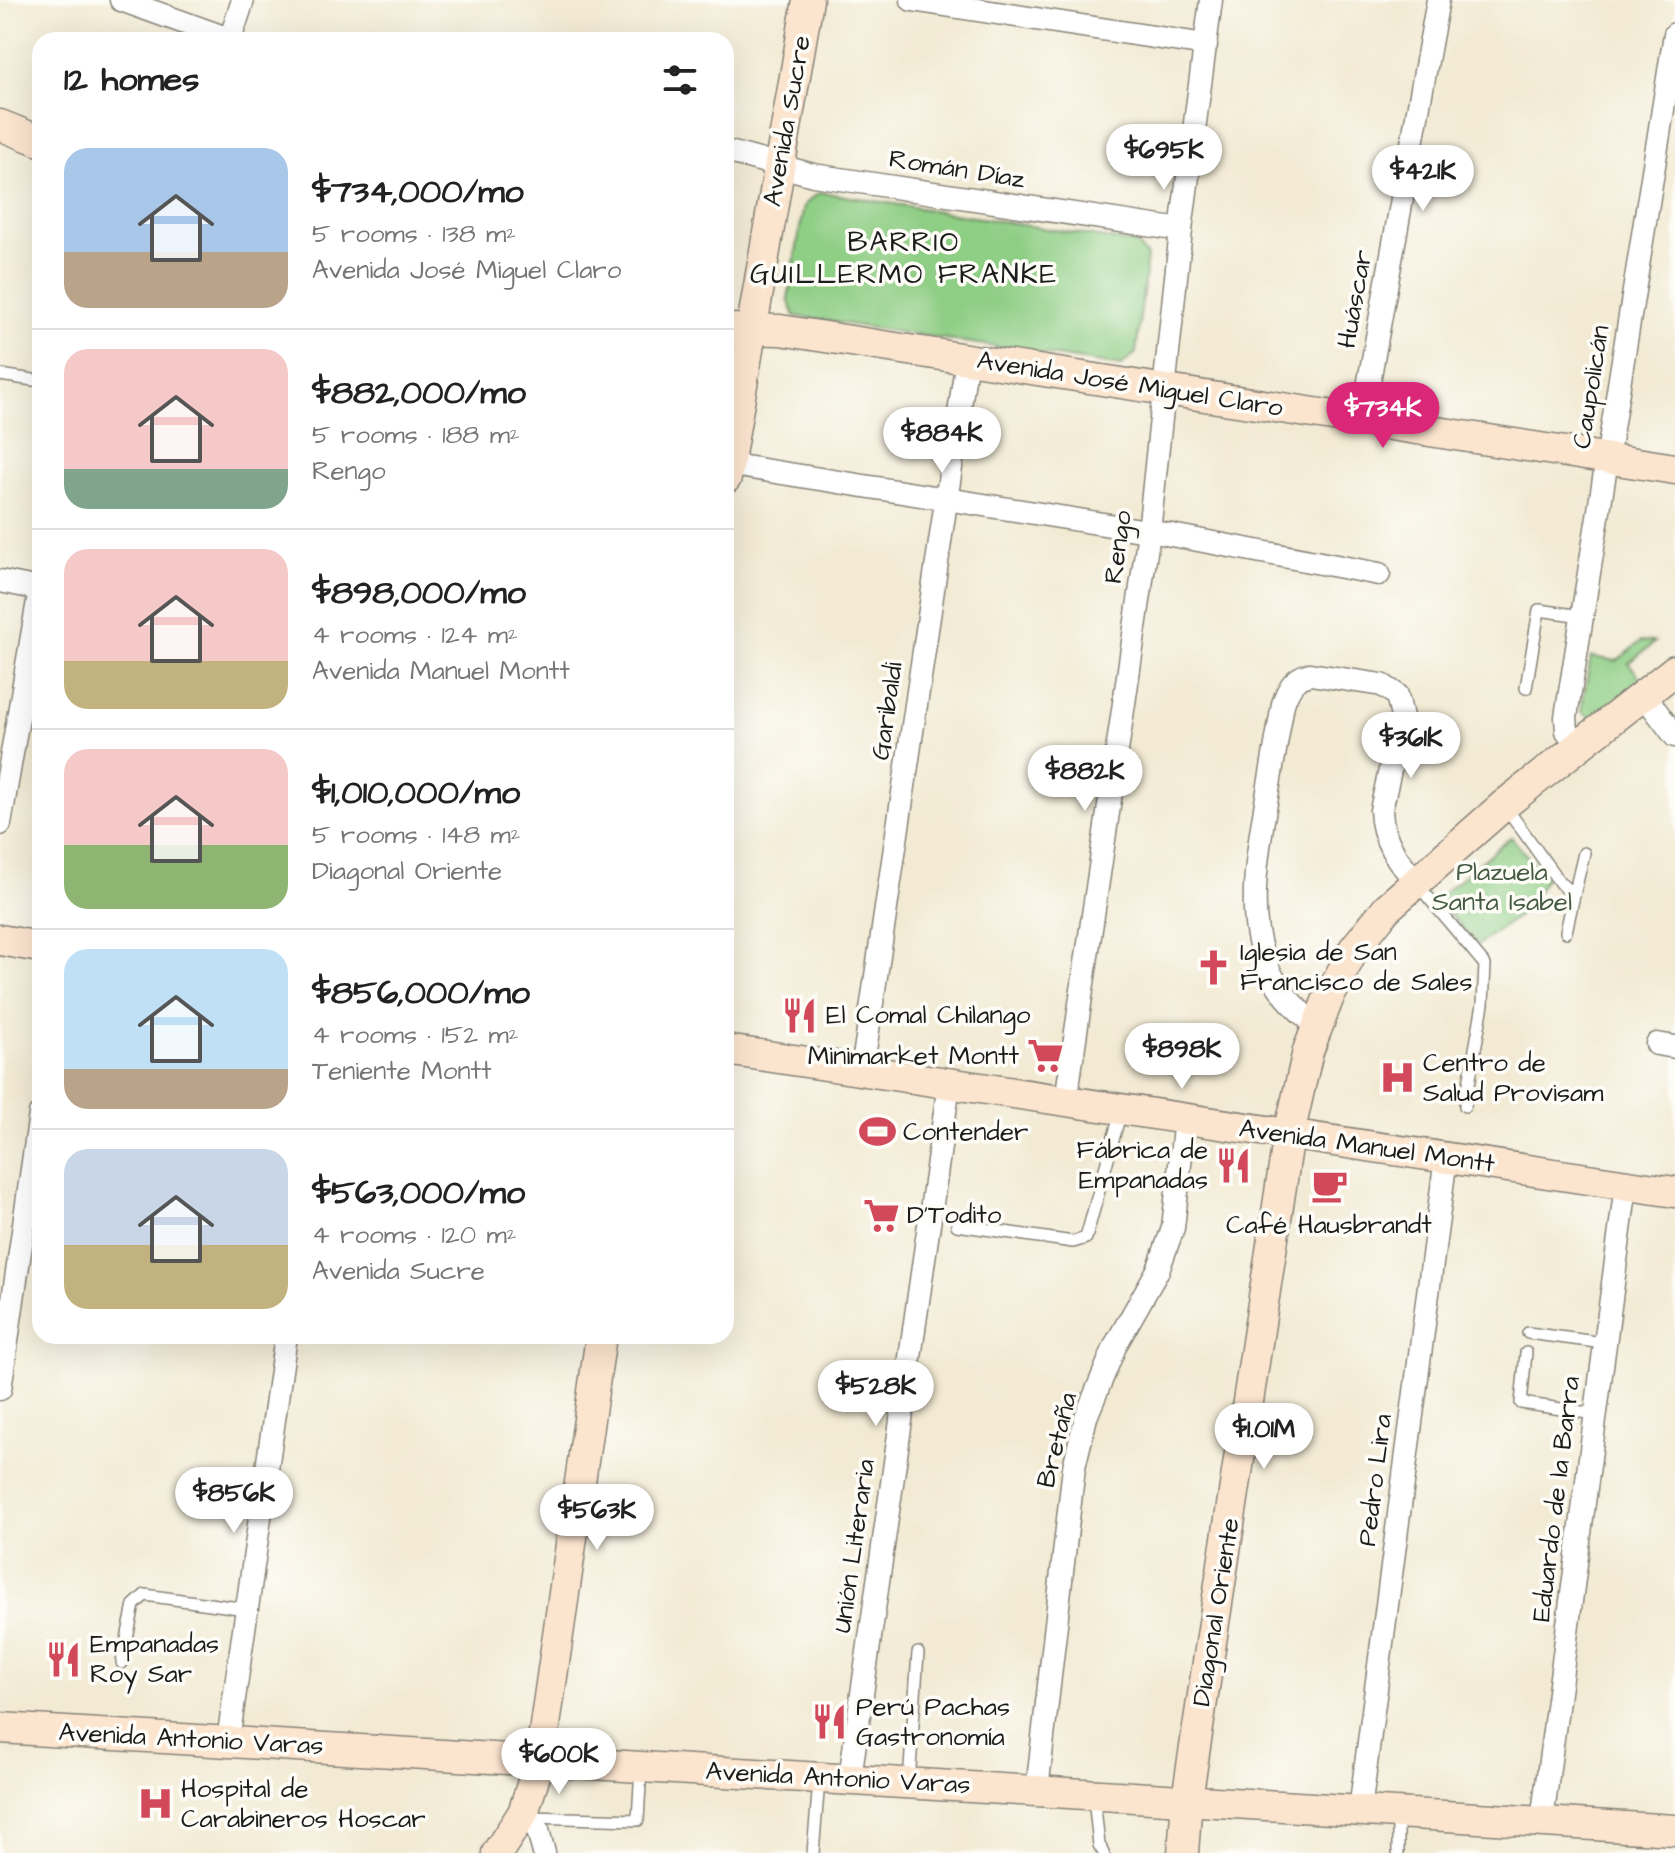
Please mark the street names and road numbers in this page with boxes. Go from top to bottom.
street label: Avenida Sucre [754,33,820,209]
street label: Román Díaz [887,141,1028,198]
street label: Huáscar [1329,247,1381,351]
street label: Caupolicán [1563,323,1619,451]
street label: Avenida José Miguel Claro [974,342,1286,428]
street label: Rengo [1095,508,1143,586]
street label: Garibaldi [862,660,912,762]
street label: Avenida Manuel Montt [1237,1110,1498,1182]
street label: Eduardo de la Barra [1523,1374,1589,1624]
street label: Bretaña [1028,1389,1086,1491]
street label: Pedro Lira [1349,1412,1401,1548]
street label: Unión Literaria [824,1457,884,1635]
street label: Diagonal Oriente [1183,1515,1251,1709]
street label: Avenida Antonio Varas [58,1714,324,1764]
street label: Avenida Antonio Varas [705,1753,971,1803]

